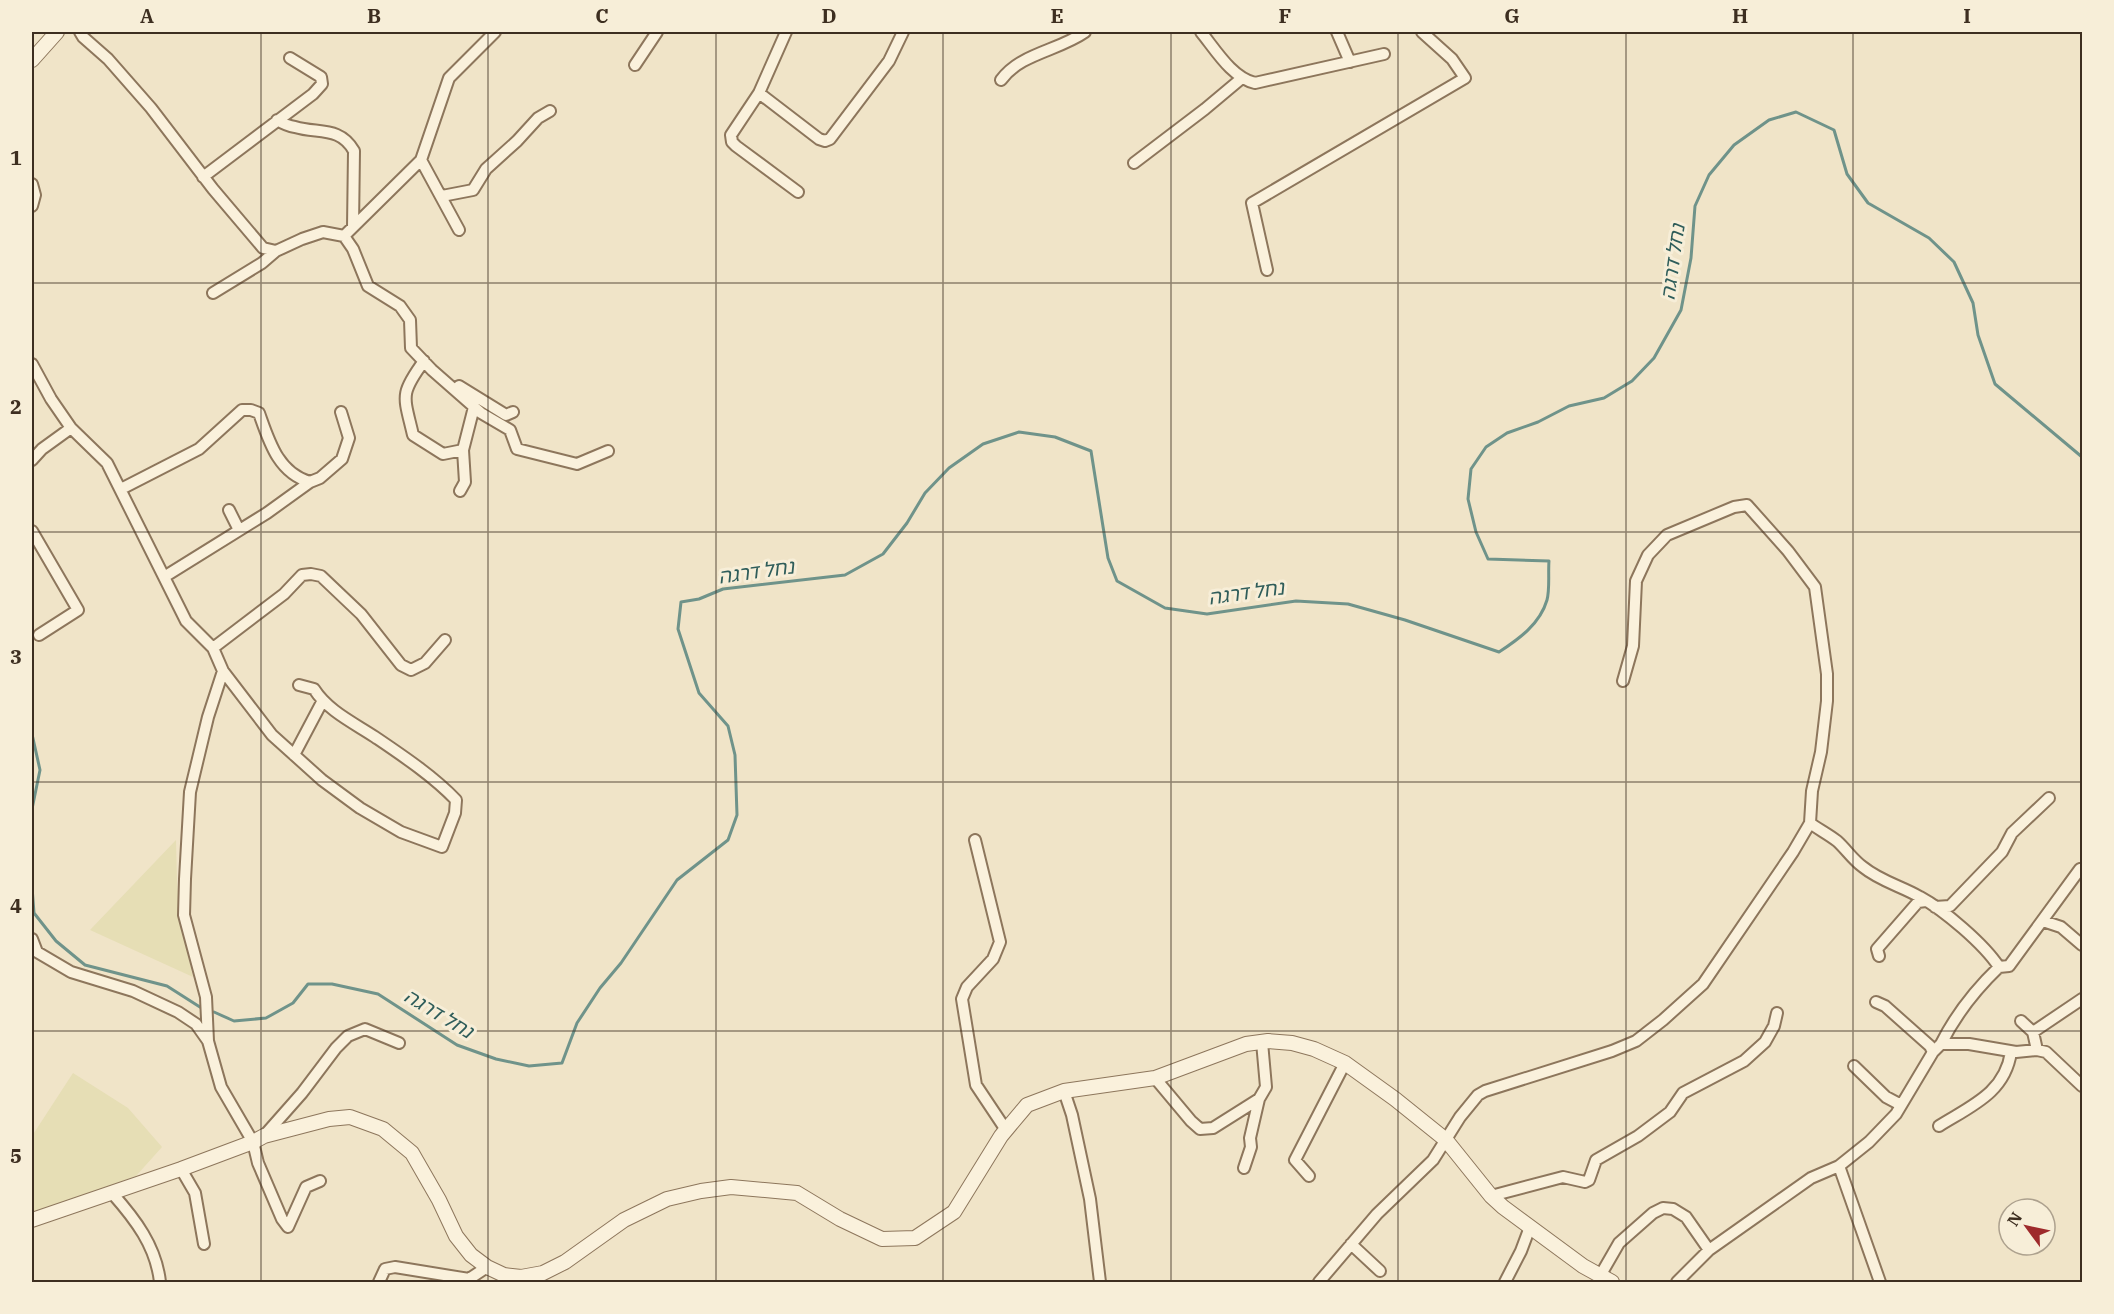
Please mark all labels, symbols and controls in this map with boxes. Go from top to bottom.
text: A [140,2,154,29]
text: B [367,2,381,29]
text: C [595,2,609,29]
text: D [821,2,837,29]
text: E [1050,2,1064,29]
text: F [1279,2,1291,29]
text: G [1504,2,1520,29]
text: H [1732,2,1748,29]
text: I [1963,2,1971,29]
text: 1 [10,144,22,171]
water label: נחל דרגה [1653,221,1691,302]
text: 2 [10,393,22,420]
water label: נחל דרגה [716,552,797,590]
water label: נחל דרגה [1206,573,1287,611]
text: 3 [10,643,22,670]
text: 4 [10,892,22,919]
water label: נחל דרגה [399,982,480,1045]
text: 5 [10,1142,22,1169]
north arrow [1997,1197,2057,1257]
text: N [2003,1208,2026,1230]

